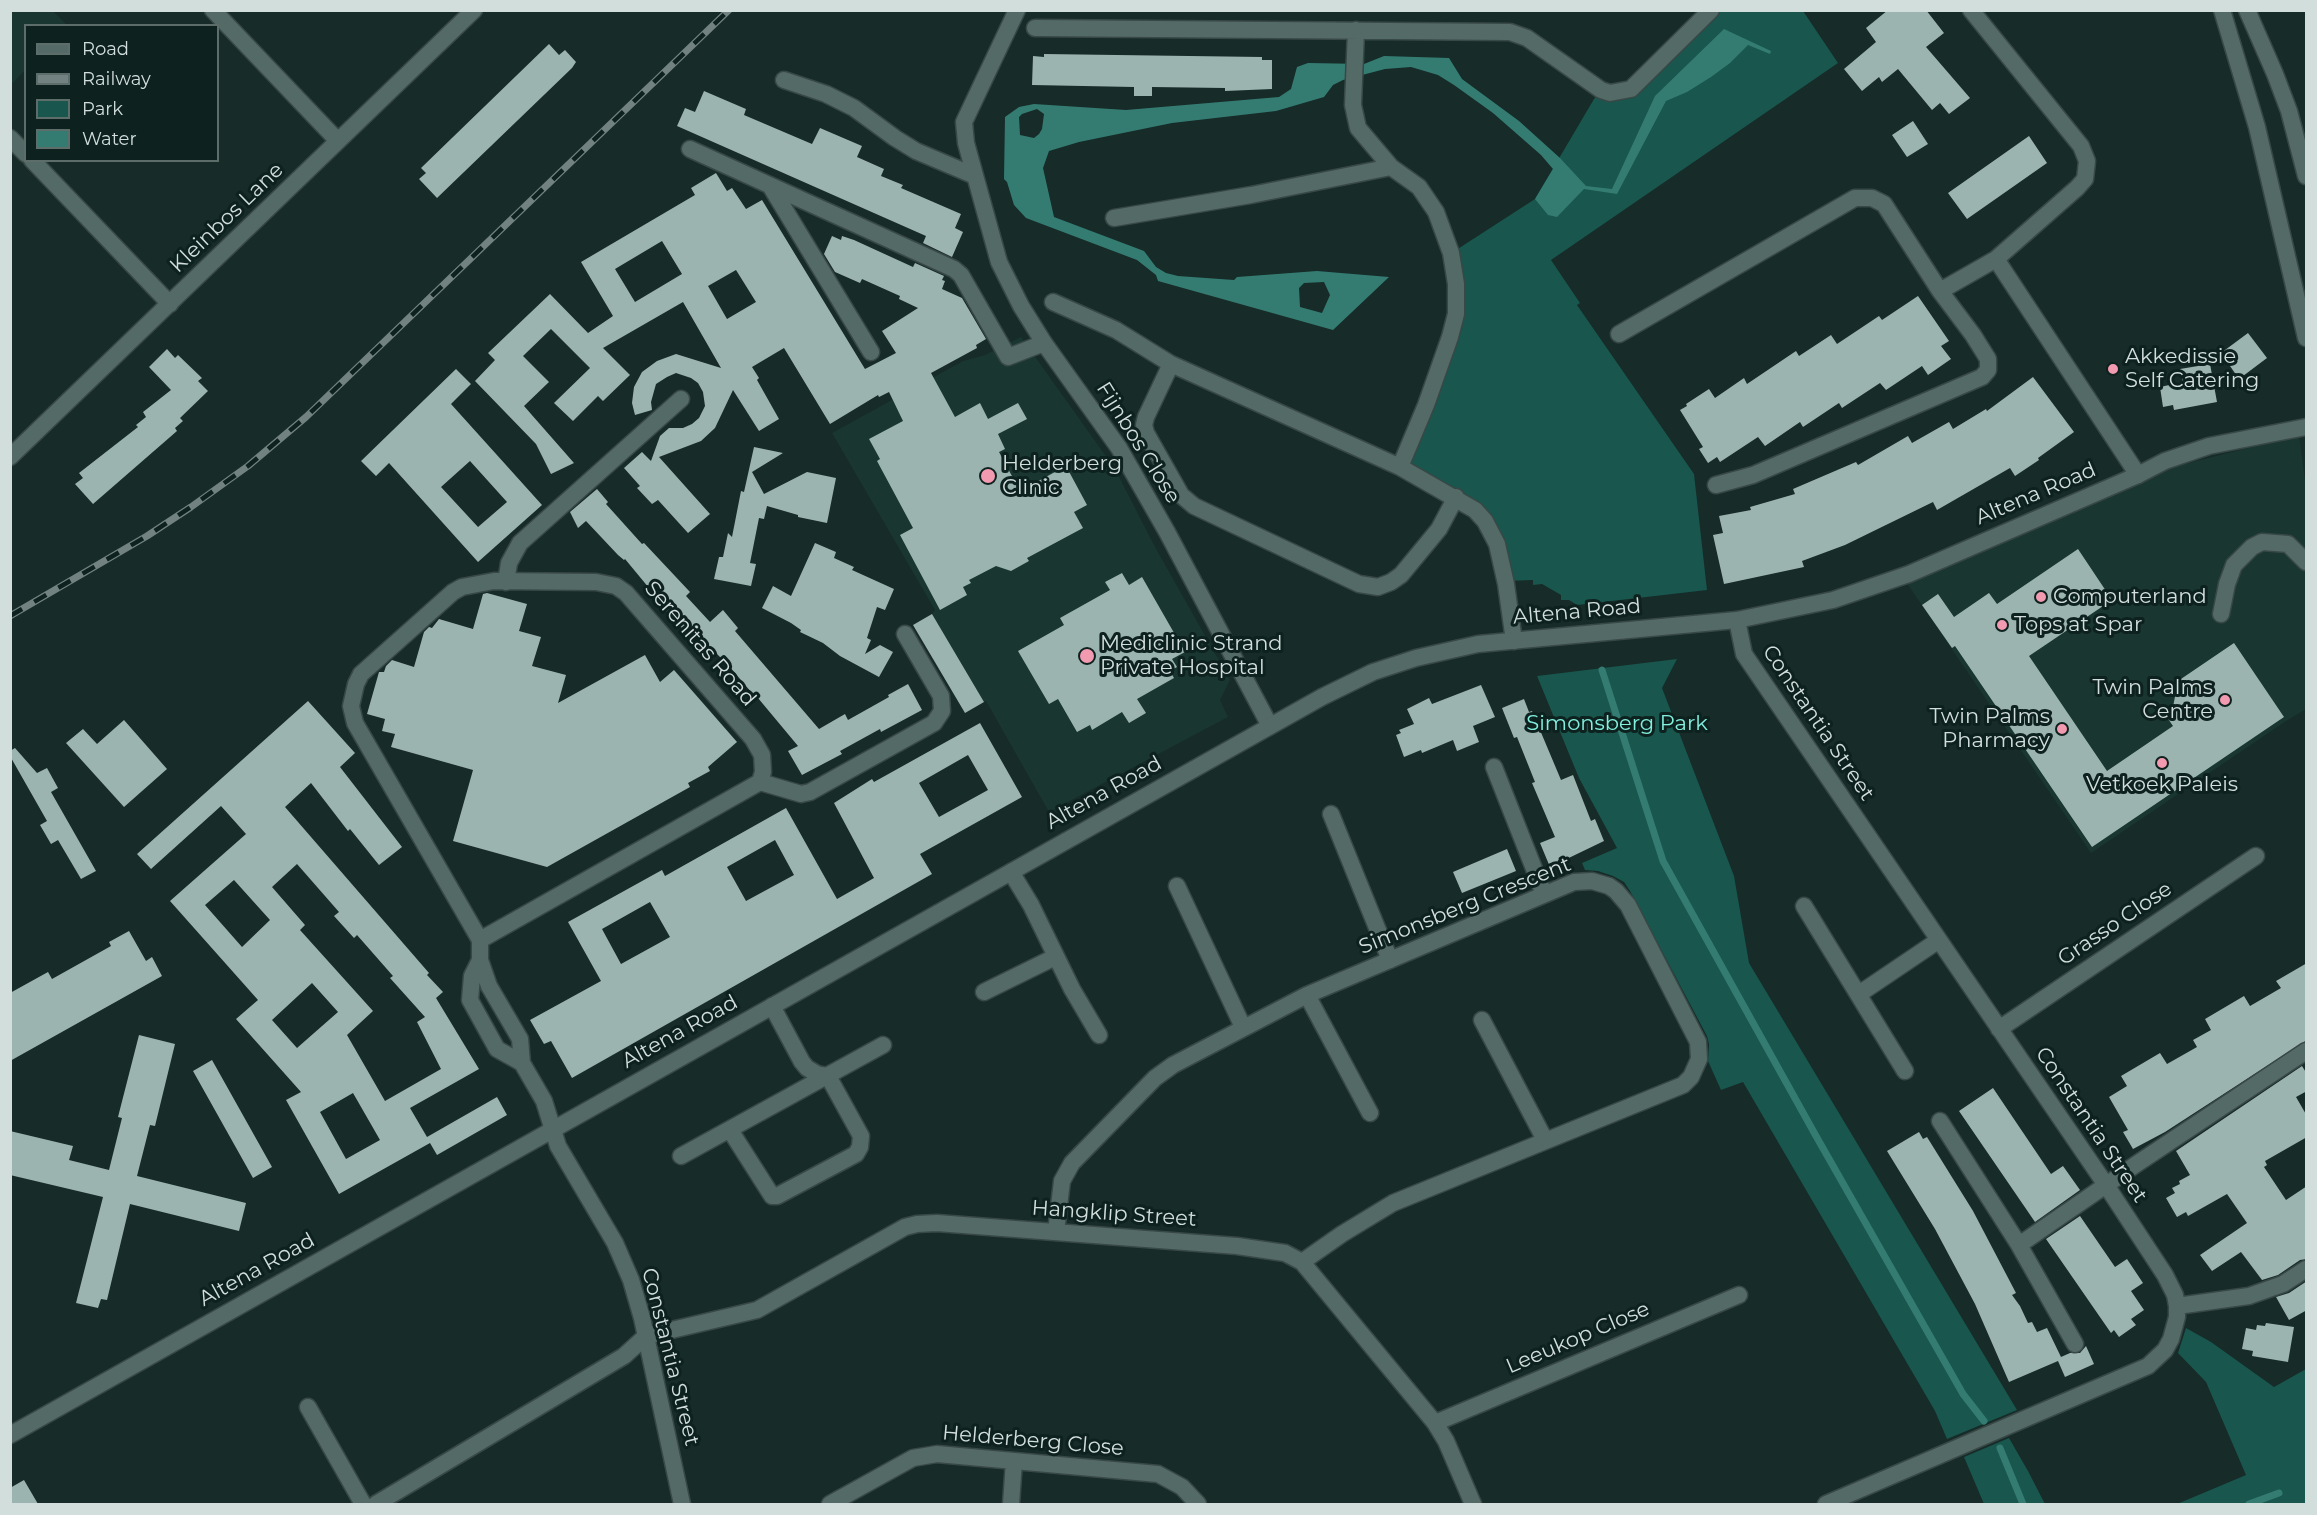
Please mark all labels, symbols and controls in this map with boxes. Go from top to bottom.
legend [24,24,219,162]
text: Road [82,38,129,60]
text: Railway [82,68,151,90]
text: Park [82,98,123,120]
text: Water [82,128,137,150]
street label: Kleinbos Lane [165,158,289,278]
place label: Akkedissie Self Catering [2125,344,2259,394]
marker: Akkedissie Self Catering [2106,362,2120,376]
street label: Fijnbos Close [1091,378,1185,508]
place label: Helderberg Clinic [1002,451,1122,501]
street label: Altena Road [1972,457,2100,531]
marker: Helderberg Clinic [979,467,997,485]
street label: Serenitas Road [639,576,761,712]
place label: Computerland [2053,584,2207,610]
marker: Computerland [2034,590,2048,604]
street label: Altena Road [1512,594,1642,630]
place label: Tops at Spar [2014,612,2142,638]
marker: Tops at Spar [1995,618,2009,632]
place label: Mediclinic Strand Private Hospital [1100,631,1283,681]
street label: Constantia Street [1757,640,1879,806]
marker: Mediclinic Strand Private Hospital [1078,647,1096,665]
place label: Twin Palms Centre [2093,675,2213,725]
marker: Twin Palms Centre [2218,693,2232,707]
place label: Twin Palms Pharmacy [1930,704,2050,754]
park label: Simonsberg Park [1526,711,1708,737]
marker: Twin Palms Pharmacy [2055,722,2069,736]
street label: Altena Road [1042,751,1166,835]
marker: Vetkoek Paleis [2155,756,2169,770]
place label: Vetkoek Paleis [2086,772,2238,798]
street label: Simonsberg Crescent [1355,852,1575,960]
street label: Grasso Close [2053,877,2177,971]
street label: Altena Road [618,990,742,1074]
street label: Constantia Street [2030,1042,2152,1208]
street label: Hangklip Street [1031,1196,1197,1232]
street label: Altena Road [195,1228,319,1312]
street label: Constantia Street [636,1266,704,1448]
street label: Leeukop Close [1502,1296,1654,1380]
street label: Helderberg Close [941,1421,1125,1461]

